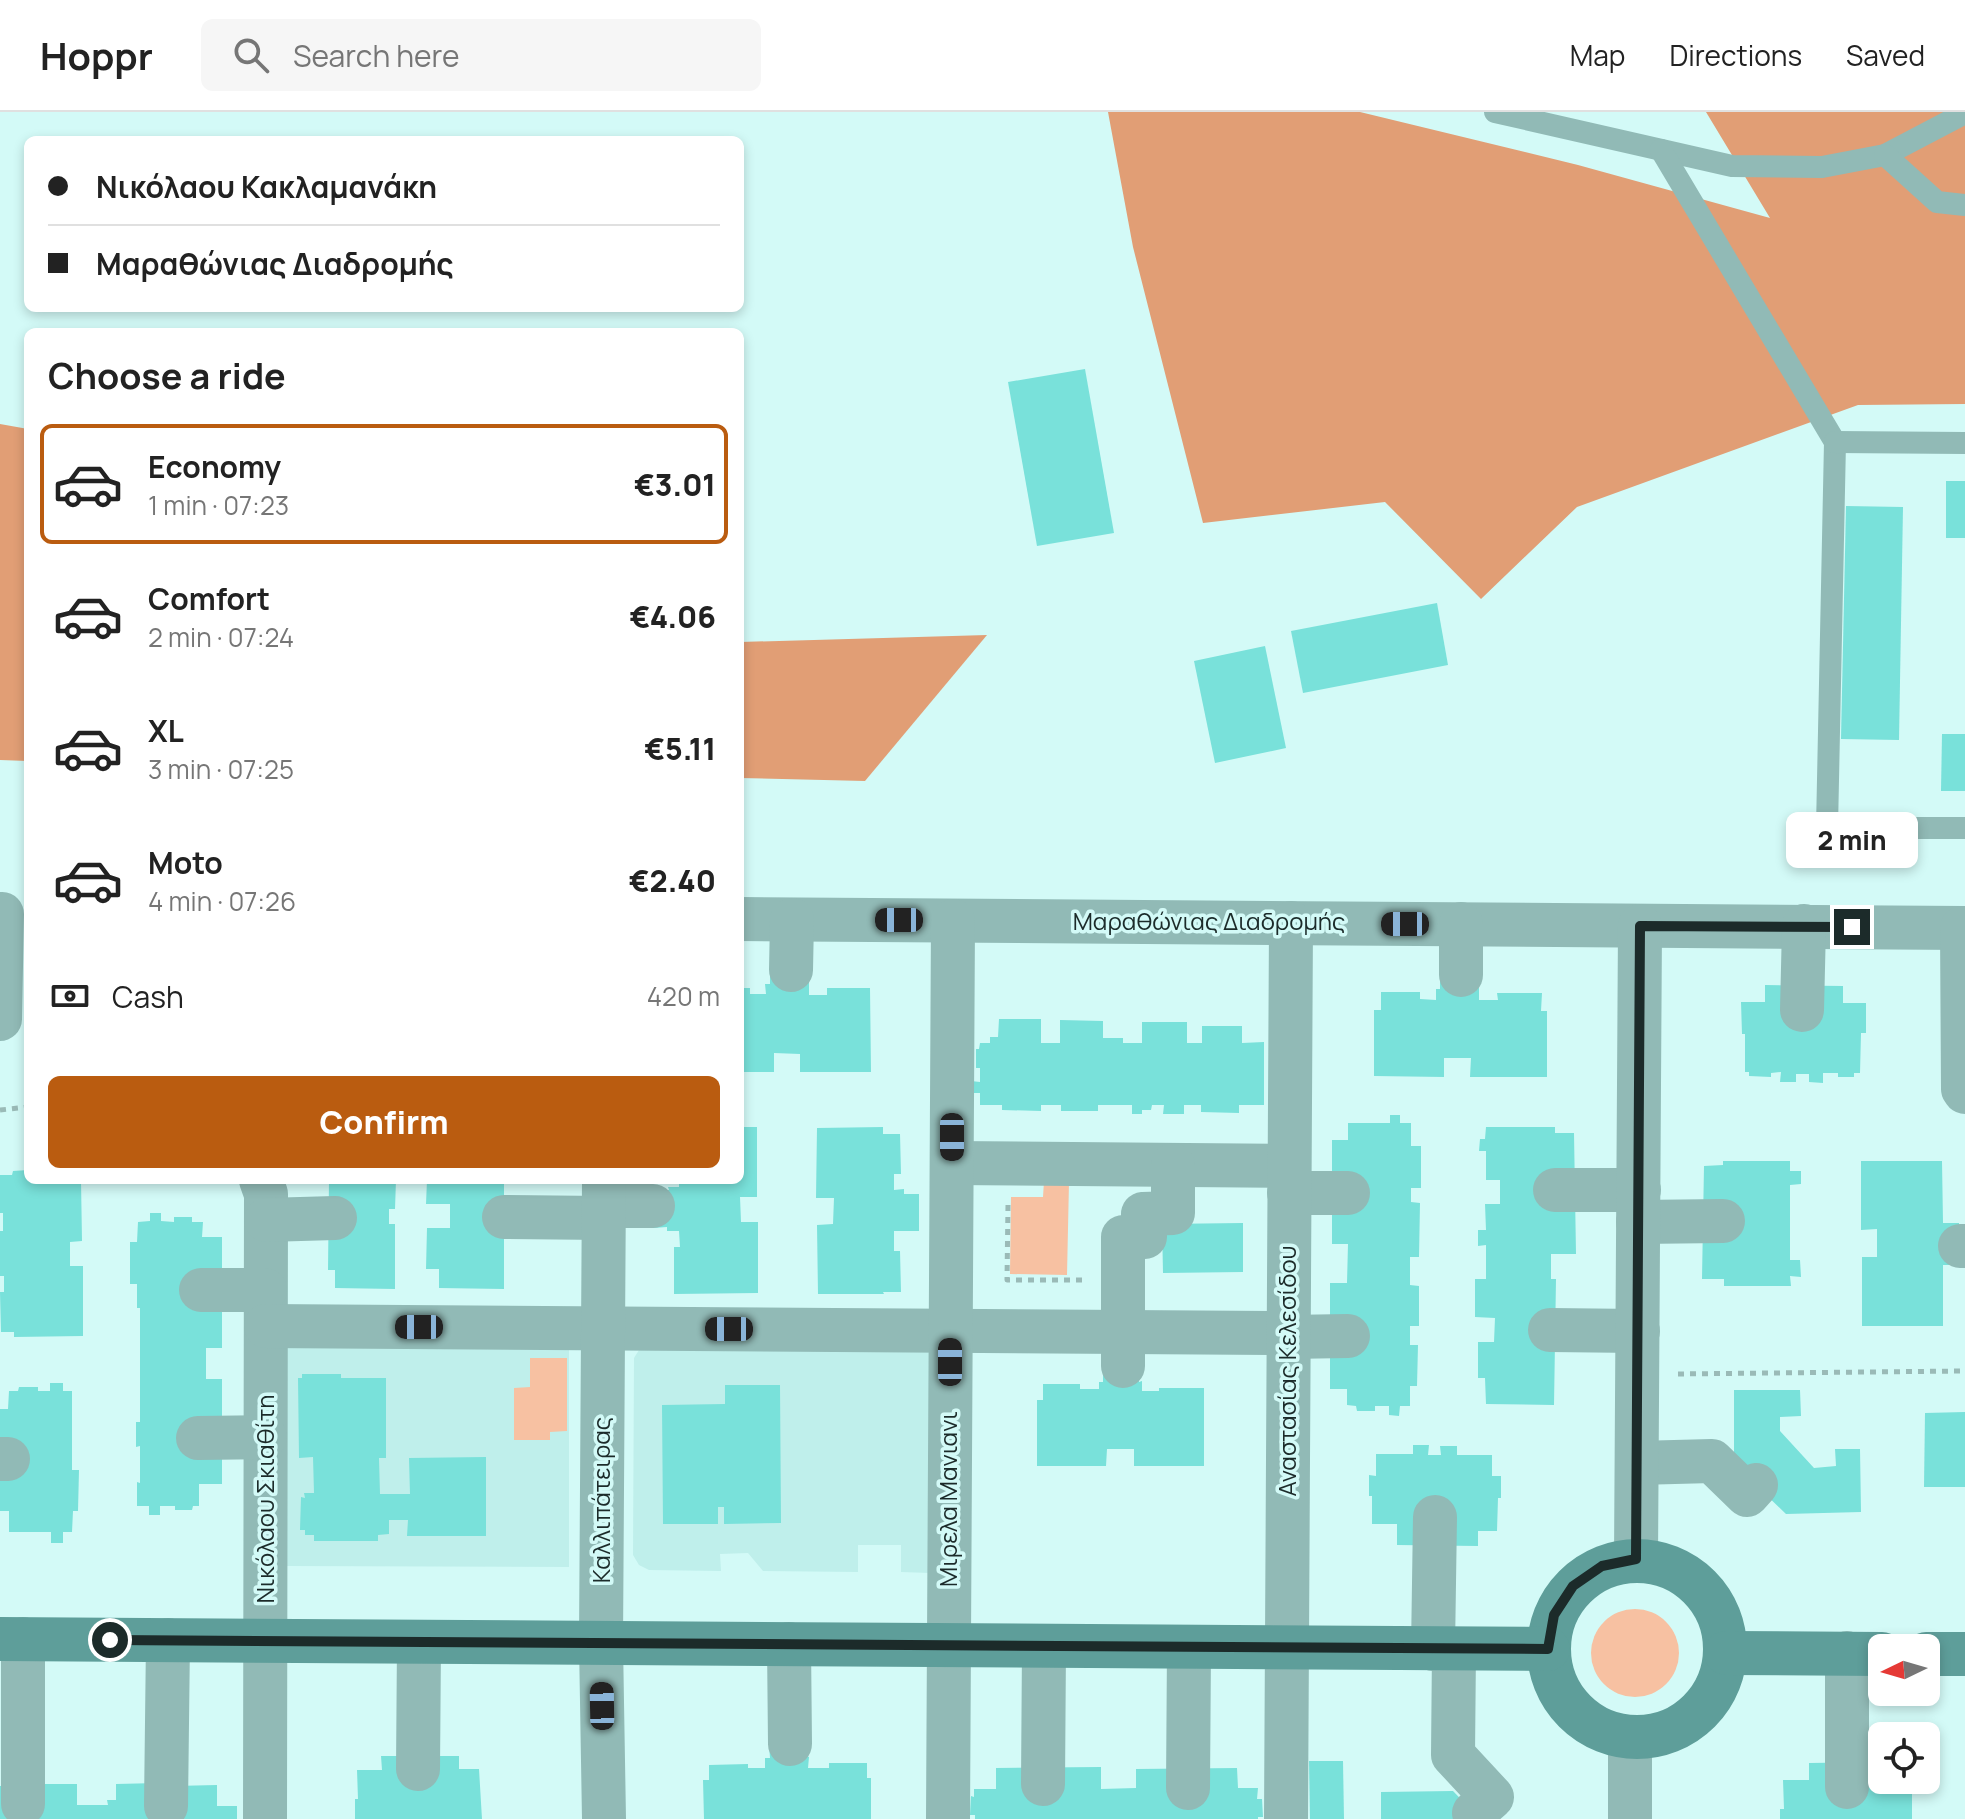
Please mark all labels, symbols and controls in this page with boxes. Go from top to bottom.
search box [201,19,761,91]
text: Hoppr [40,29,153,81]
icon: search [229,33,273,77]
text: Search here [293,35,460,76]
text: Map [1570,36,1625,74]
text: Directions [1669,36,1802,74]
text: Saved [1846,36,1925,74]
text: Νικόλαου Κακλαμανάκη [96,166,437,207]
text: Μαραθώνιας Διαδρομής [96,243,454,284]
text: Choose a ride [48,351,286,400]
text: Economy [148,446,281,487]
icon: car [52,448,124,520]
text: €3.01 [634,464,716,505]
text: 1 min · 07:23 [148,487,289,523]
text: Comfort [148,578,270,619]
icon: car [52,580,124,652]
text: €4.06 [629,596,716,637]
text: 2 min · 07:24 [148,619,294,655]
text: XL [148,710,184,751]
icon: car [52,712,124,784]
text: €5.11 [644,728,716,769]
text: 3 min · 07:25 [148,751,294,787]
callout: 2 min [1786,811,1918,867]
text: 2 min [1818,822,1886,858]
text: Moto [148,842,223,883]
icon: car [52,844,124,916]
text: €2.40 [629,860,716,901]
text: 4 min · 07:26 [148,883,296,919]
street label: Μαραθώνιας Διαδρομής [1073,904,1345,937]
car [875,908,923,932]
route end [1834,909,1870,945]
car [1381,912,1429,936]
icon: cash [48,974,92,1018]
text: Cash [112,976,184,1017]
text: 420 m [647,978,720,1014]
button: Confirm [48,1076,720,1168]
car [940,1113,964,1161]
street label: Αναστασίας Κελεσίδου [1270,1245,1303,1497]
car [395,1315,443,1339]
car [705,1317,753,1341]
car [938,1338,962,1386]
street label: Νικόλαου Σκιαθίτη [248,1394,281,1604]
street label: Μιρελα Μανιανι [931,1411,964,1587]
street label: Καλλιπάτειρας [584,1417,617,1583]
route start [92,1622,128,1658]
north arrow [1868,1634,1940,1706]
map controls [1868,1634,1940,1794]
car [590,1682,614,1730]
button: locate [1868,1722,1940,1794]

